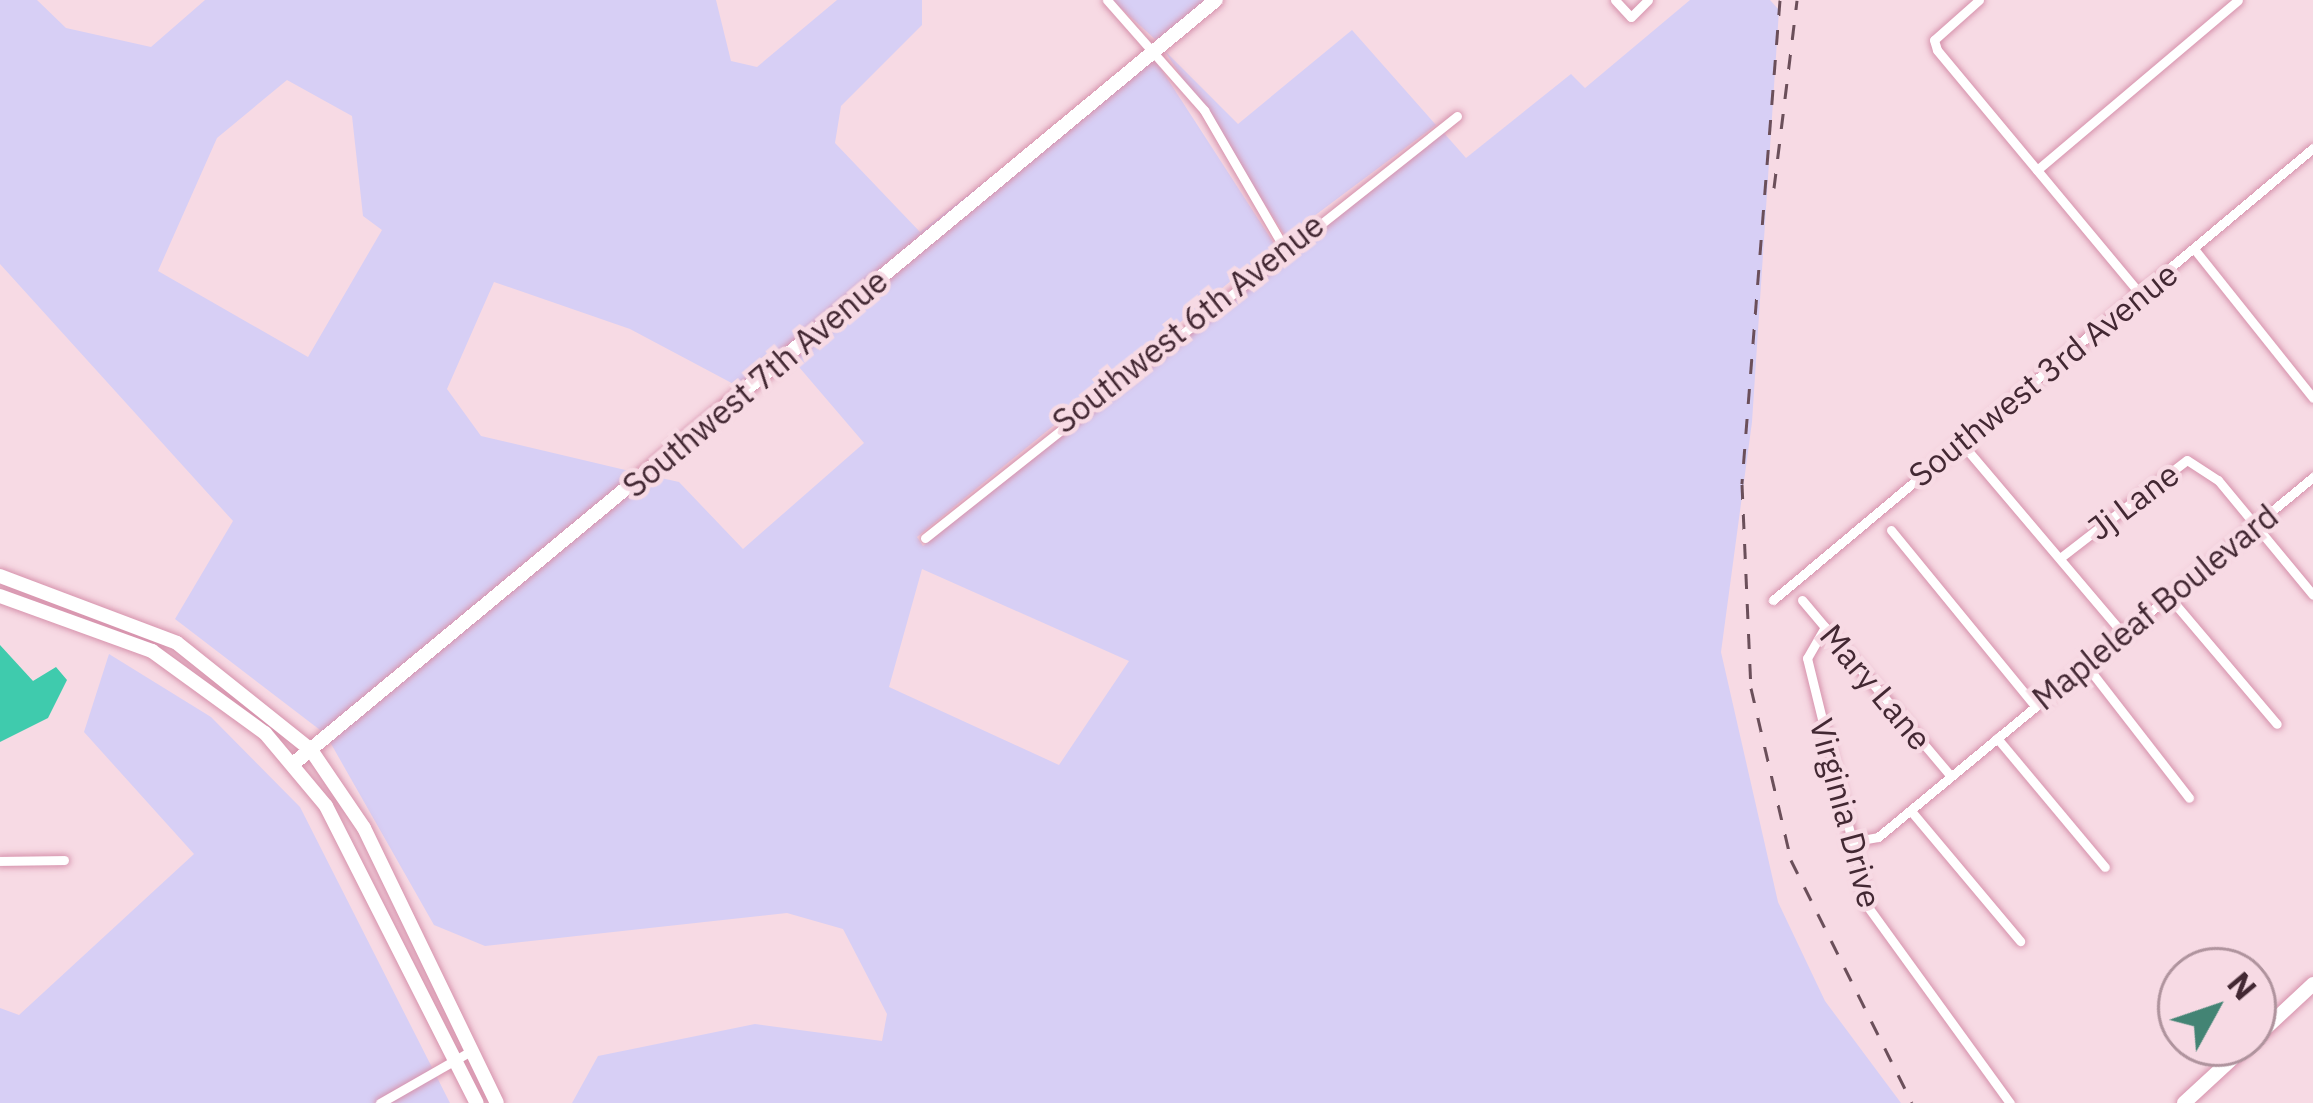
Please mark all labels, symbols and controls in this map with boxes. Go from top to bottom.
street label: Southwest 6th Avenue [1045,205,1331,441]
street label: Southwest 3rd Avenue [1901,254,2185,494]
street label: Southwest 7th Avenue [615,261,895,505]
street label: Jj Lane [2080,454,2186,548]
street label: Mapleleaf Boulevard [2024,496,2286,718]
street label: Mary Lane [1812,616,1940,758]
street label: Virginia Drive [1802,714,1890,912]
north arrow [2157,947,2277,1067]
text: N [2219,962,2267,1008]

